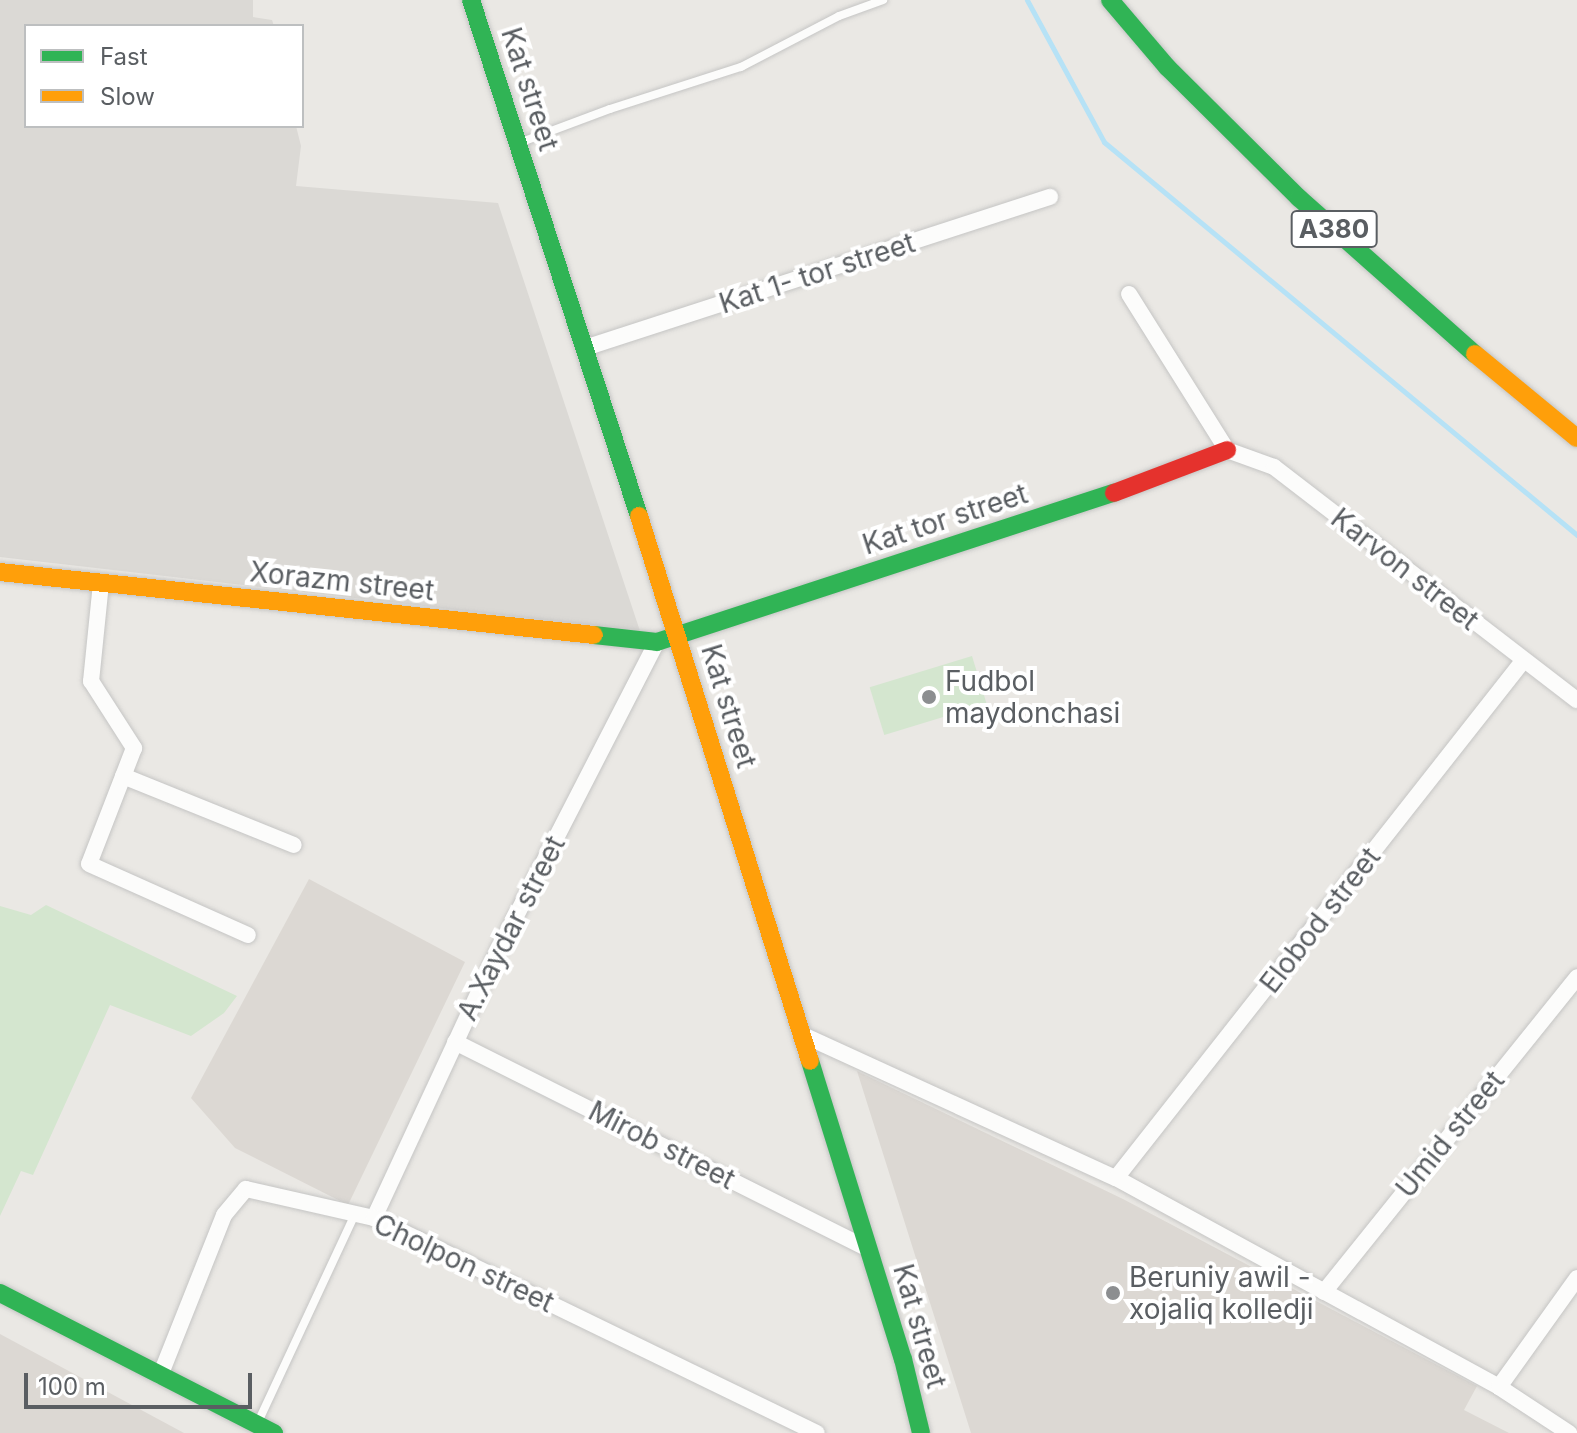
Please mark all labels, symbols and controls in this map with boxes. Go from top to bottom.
street label: Kat street [494,23,566,155]
legend [24,24,304,128]
text: Fast [100,42,148,71]
text: Slow [100,82,155,111]
road number: A380 [1290,207,1378,251]
street label: Kat 1- tor street [715,226,919,320]
street label: Kat tor street [858,477,1032,561]
street label: Karvon street [1325,501,1485,637]
street label: Xorazm street [248,555,436,607]
street label: Kat street [694,640,764,772]
place label: Fudbol maydonchasi [945,664,1120,730]
marker: Fudbol maydonchasi [920,688,938,706]
street label: A.Xaydar street [450,830,572,1026]
street label: Elobod street [1253,841,1387,999]
street label: Umid street [1389,1064,1511,1204]
street label: Mirob street [583,1094,741,1196]
street label: Cholpon street [369,1207,559,1319]
street label: Kat street [886,1260,954,1392]
place label: Beruniy awil - xojaliq kolledji [1129,1260,1314,1326]
marker: Beruniy awil - xojaliq kolledji [1104,1284,1122,1302]
scale bar [28,1357,256,1407]
text: 100 m [38,1372,106,1401]

